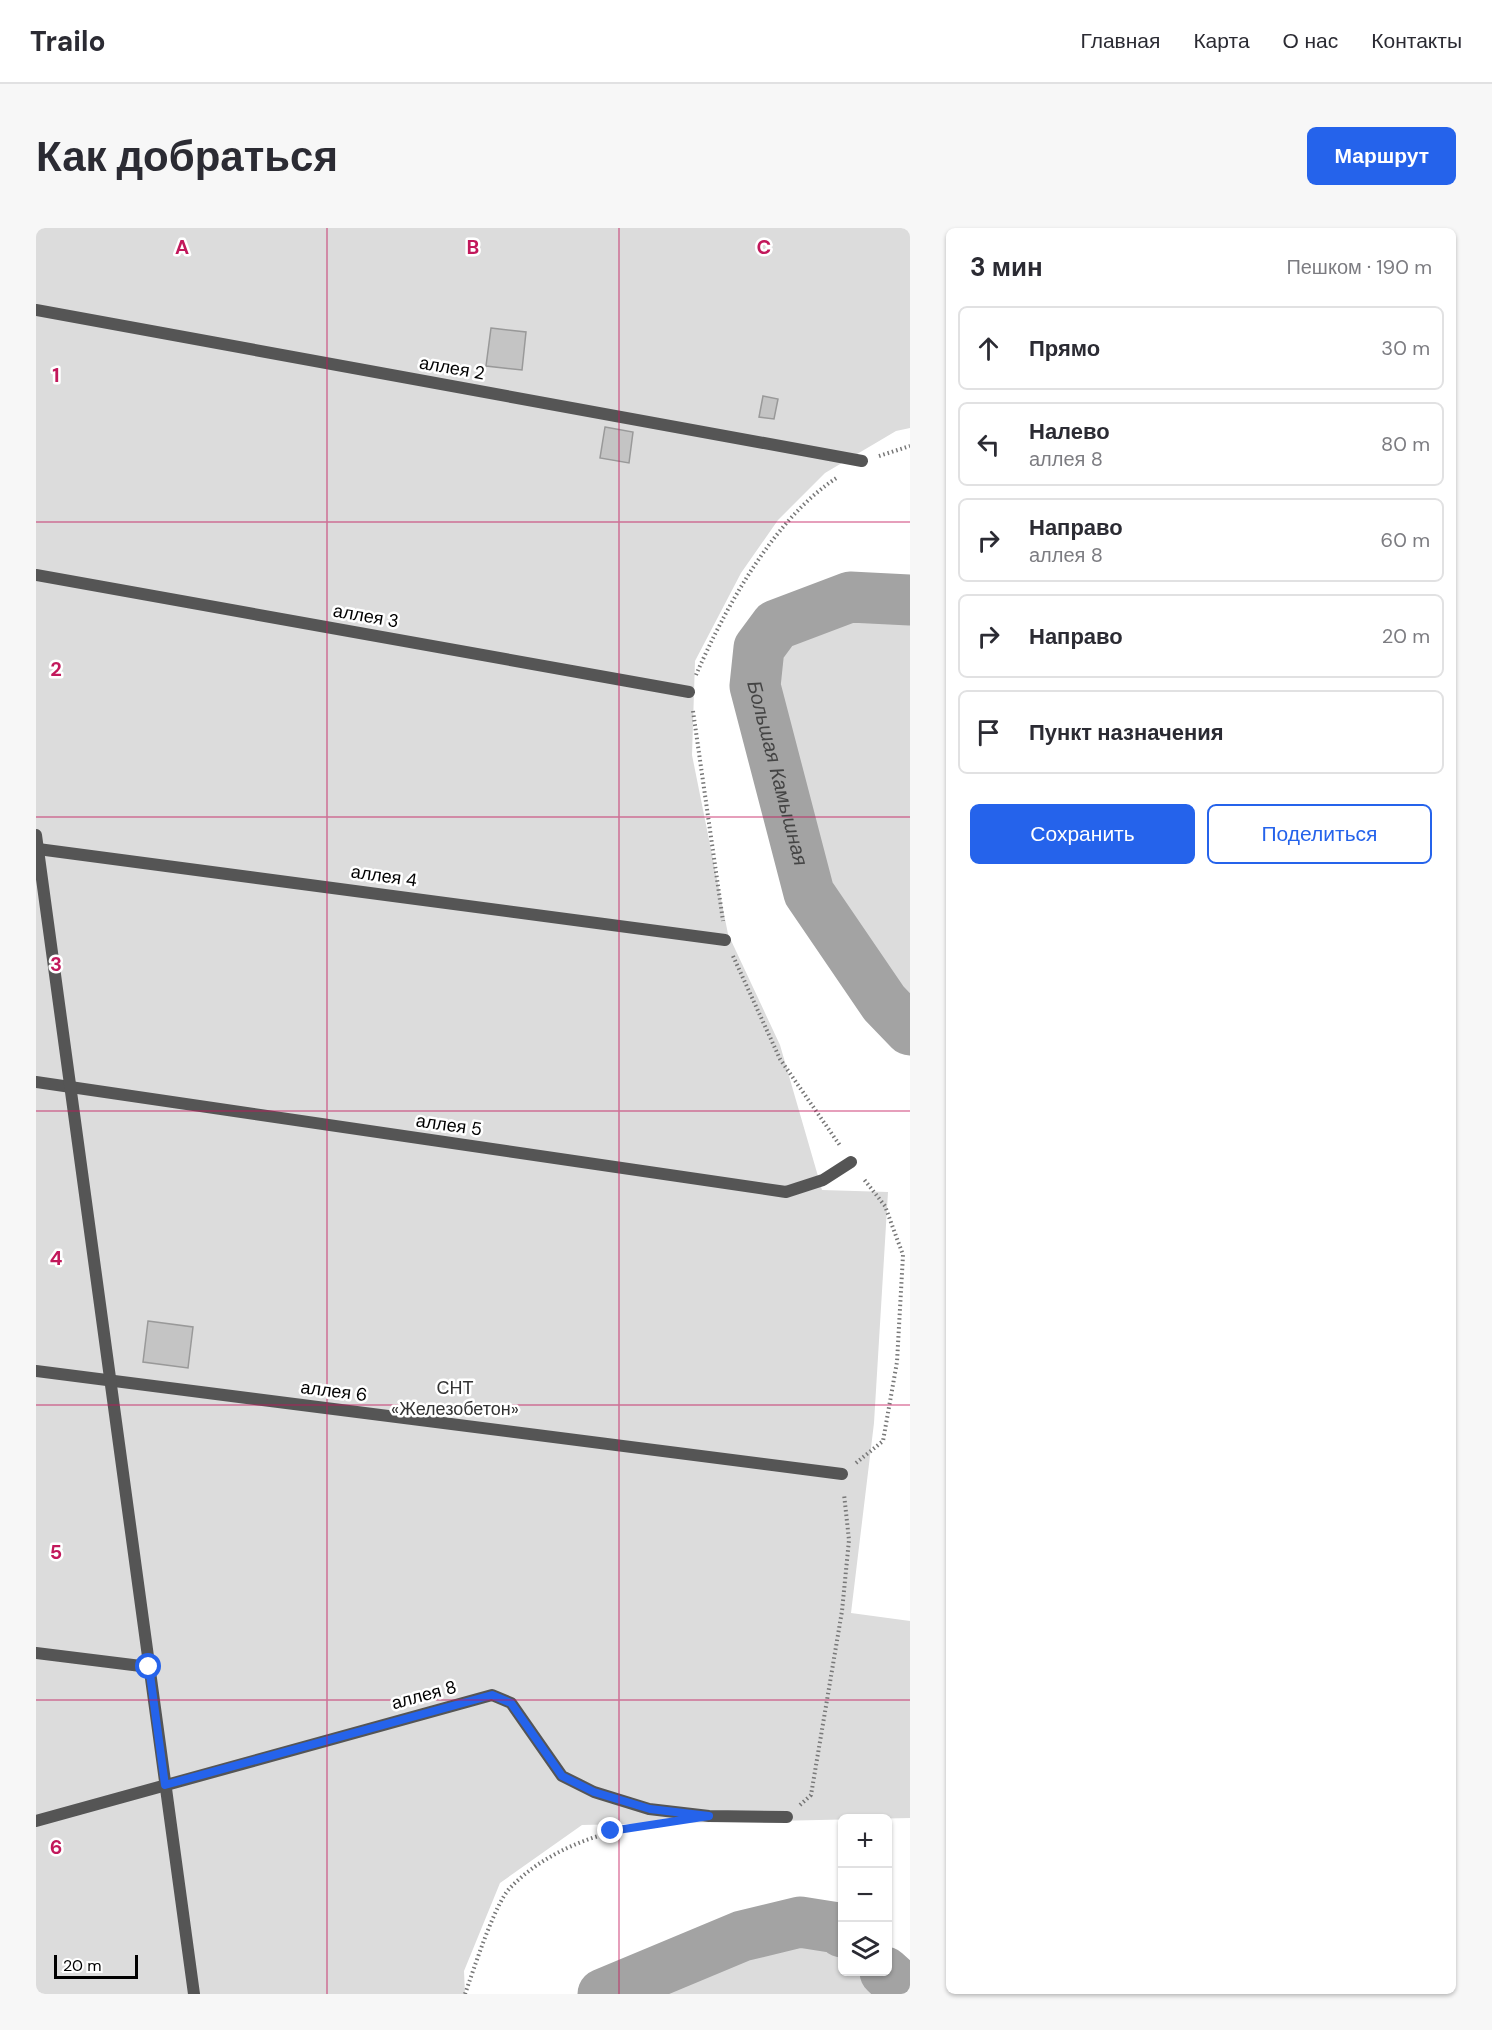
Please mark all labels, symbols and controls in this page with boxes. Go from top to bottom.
text: Trailo [30,23,106,60]
text: Главная [1080,27,1160,55]
text: Карта [1193,27,1250,55]
text: О нас [1283,27,1338,55]
text: Контакты [1371,27,1462,55]
button: Маршрут [1307,127,1456,185]
text: Как добраться [36,129,338,184]
text: A [175,234,189,260]
text: B [467,234,479,260]
text: C [757,234,771,260]
text: 3 мин [970,250,1043,284]
text: Пешком · 190 m [1286,254,1432,280]
icon: ahead [972,332,1005,365]
text: Прямо [1029,334,1100,363]
text: 30 m [1381,335,1430,361]
street label: аллея 2 [417,350,487,386]
text: 1 [52,362,60,388]
text: Налево [1029,417,1110,446]
icon: left [972,428,1005,461]
text: 80 m [1381,431,1430,457]
text: аллея 8 [1029,446,1103,472]
text: Направо [1029,513,1123,542]
icon: right [972,524,1005,557]
text: 60 m [1381,527,1430,553]
text: аллея 8 [1029,542,1103,568]
street label: аллея 3 [331,598,401,634]
icon: right [972,620,1005,653]
text: Направо [1029,622,1123,651]
text: 20 m [1382,623,1430,649]
text: 2 [50,656,62,682]
water label: Большая Камышная [741,678,814,869]
icon: arrive [972,716,1005,749]
text: Пункт назначения [1029,718,1224,747]
button: Сохранить [970,804,1195,864]
button: Поделиться [1207,804,1432,864]
street label: аллея 4 [349,859,419,893]
text: 3 [50,951,62,977]
street label: аллея 5 [414,1108,484,1142]
text: 4 [50,1245,63,1271]
street label: аллея 6 [299,1375,369,1407]
park label: СНТ «Железобетон» [391,1376,519,1421]
text: 5 [50,1539,62,1565]
route start [135,1653,161,1679]
street label: аллея 8 [389,1675,459,1715]
map controls [838,1814,892,1976]
button: + [838,1814,892,1868]
route end [597,1817,623,1843]
text: 6 [50,1834,62,1860]
button: − [838,1868,892,1922]
button: layers [838,1922,892,1976]
scale bar [54,1952,138,1980]
text: 20 m [63,1955,102,1976]

